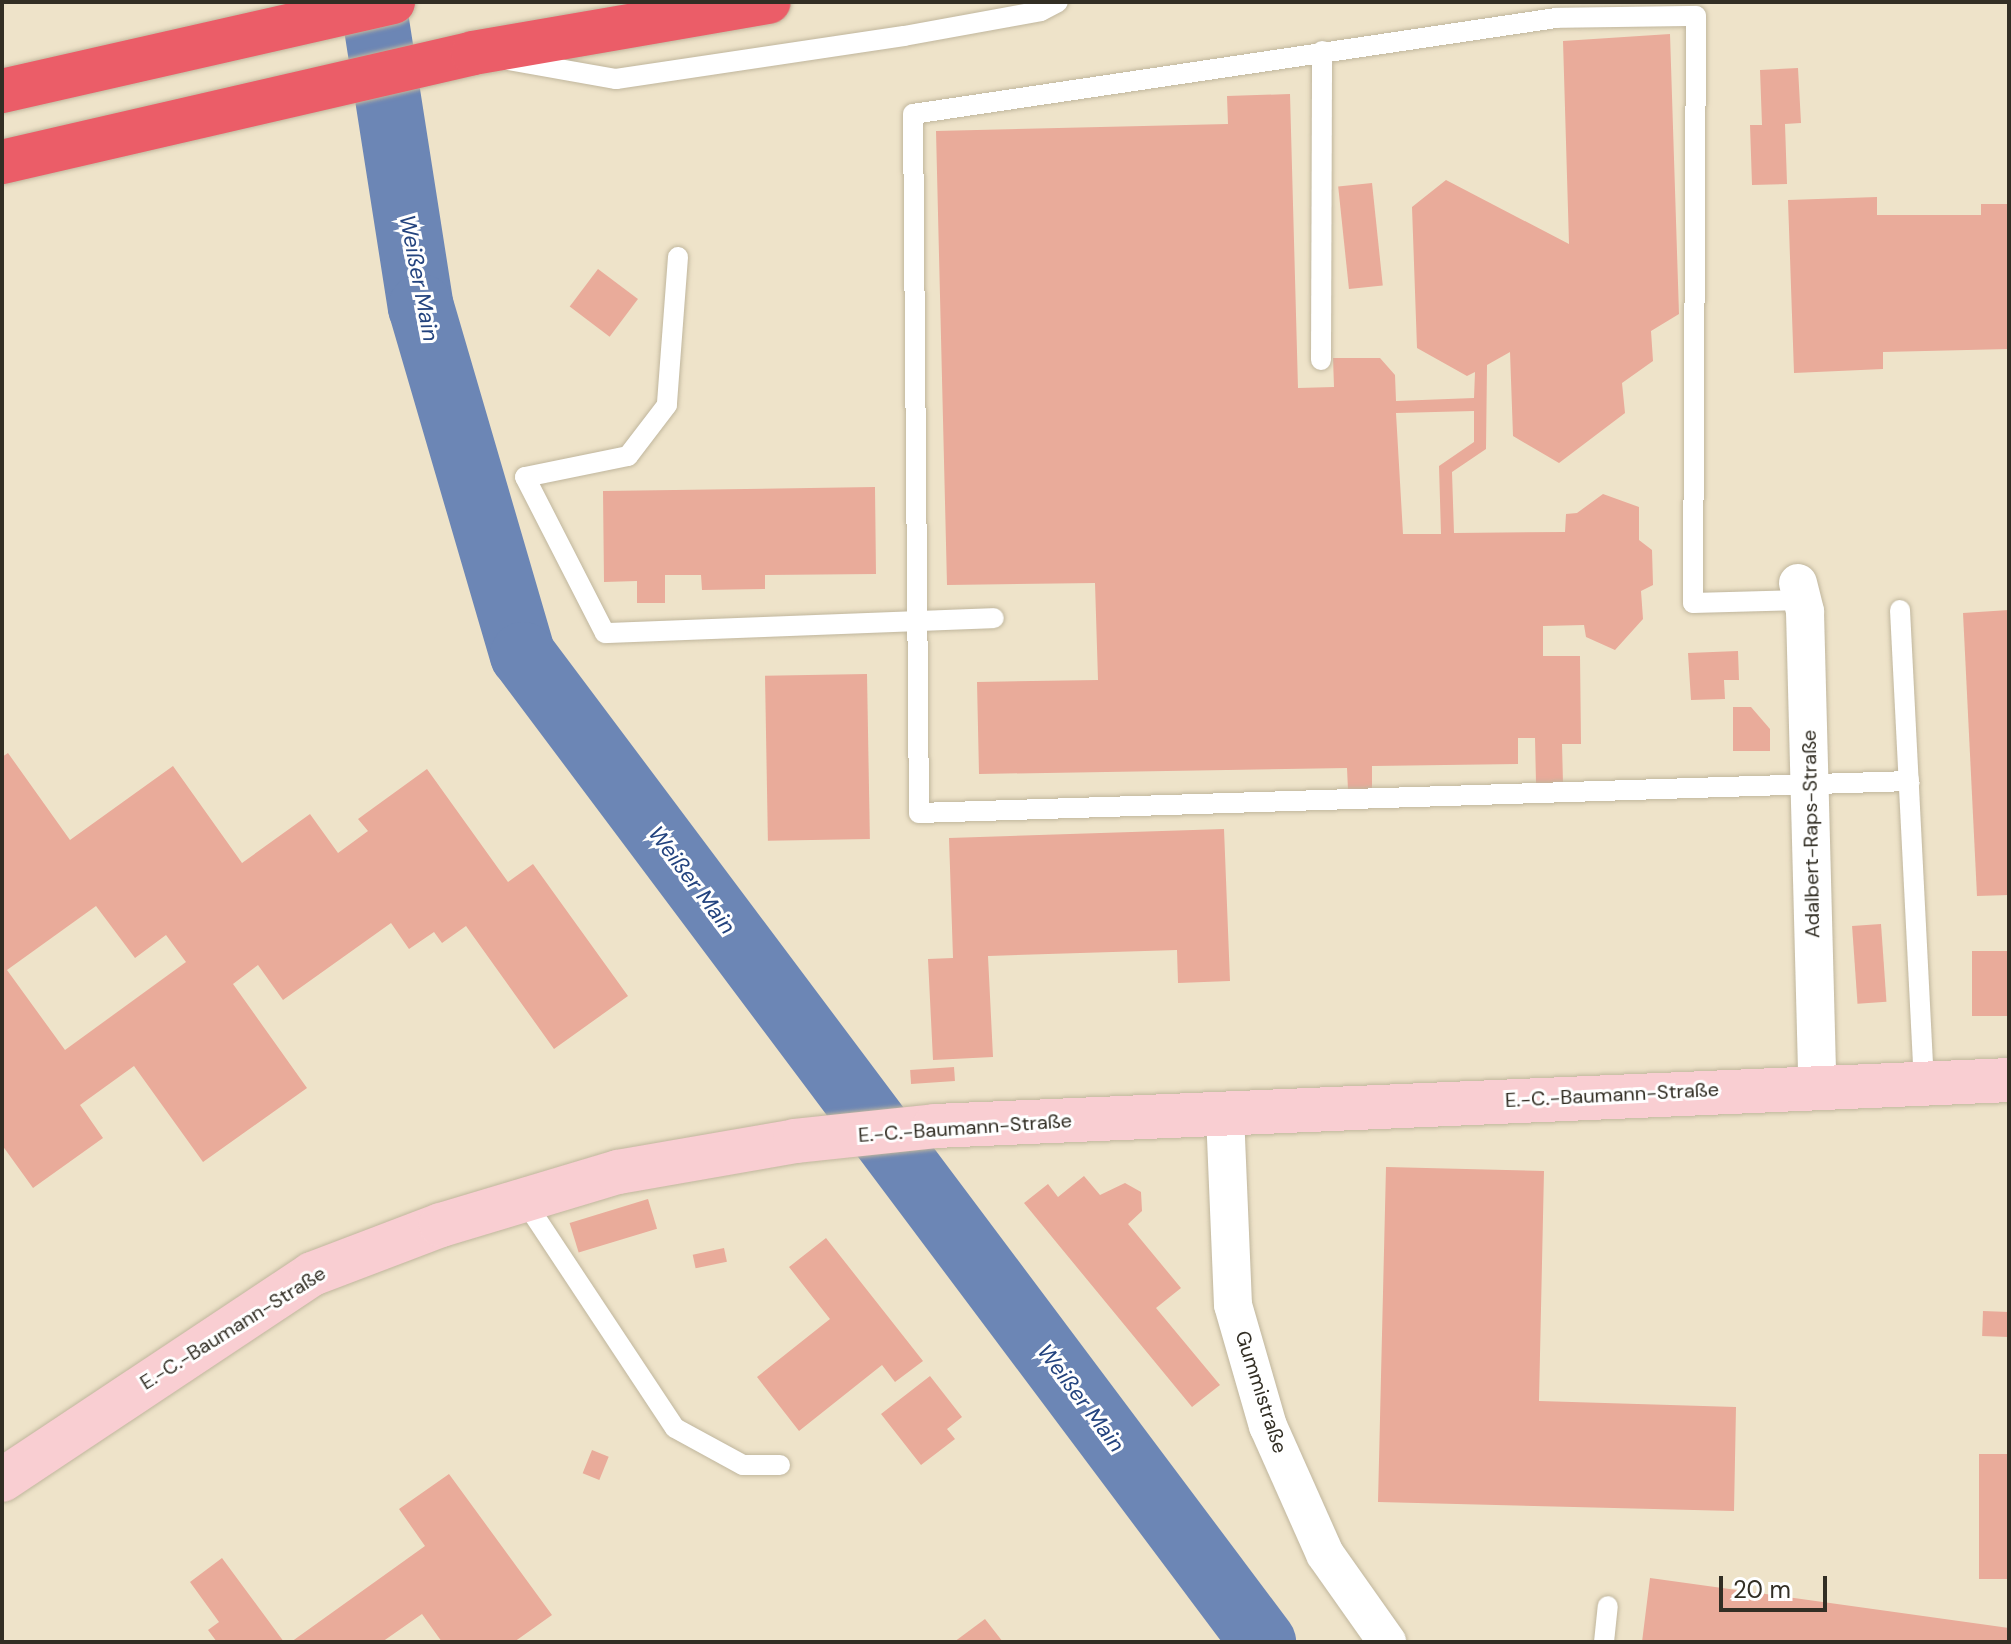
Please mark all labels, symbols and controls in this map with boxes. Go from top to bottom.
water label: Weißer Main [394,213,444,343]
street label: Adalbert-Raps-Straße [1797,730,1825,938]
water label: Weißer Main [643,821,741,939]
street label: E.-C.-Baumann-Straße [1504,1077,1720,1113]
street label: E.-C.-Baumann-Straße [857,1109,1073,1147]
street label: E.-C.-Baumann-Straße [136,1261,330,1395]
street label: Gummistraße [1230,1328,1292,1456]
water label: Weißer Main [1032,1339,1130,1457]
scale bar [1723,1560,1831,1610]
text: 20 m [1733,1574,1791,1605]

